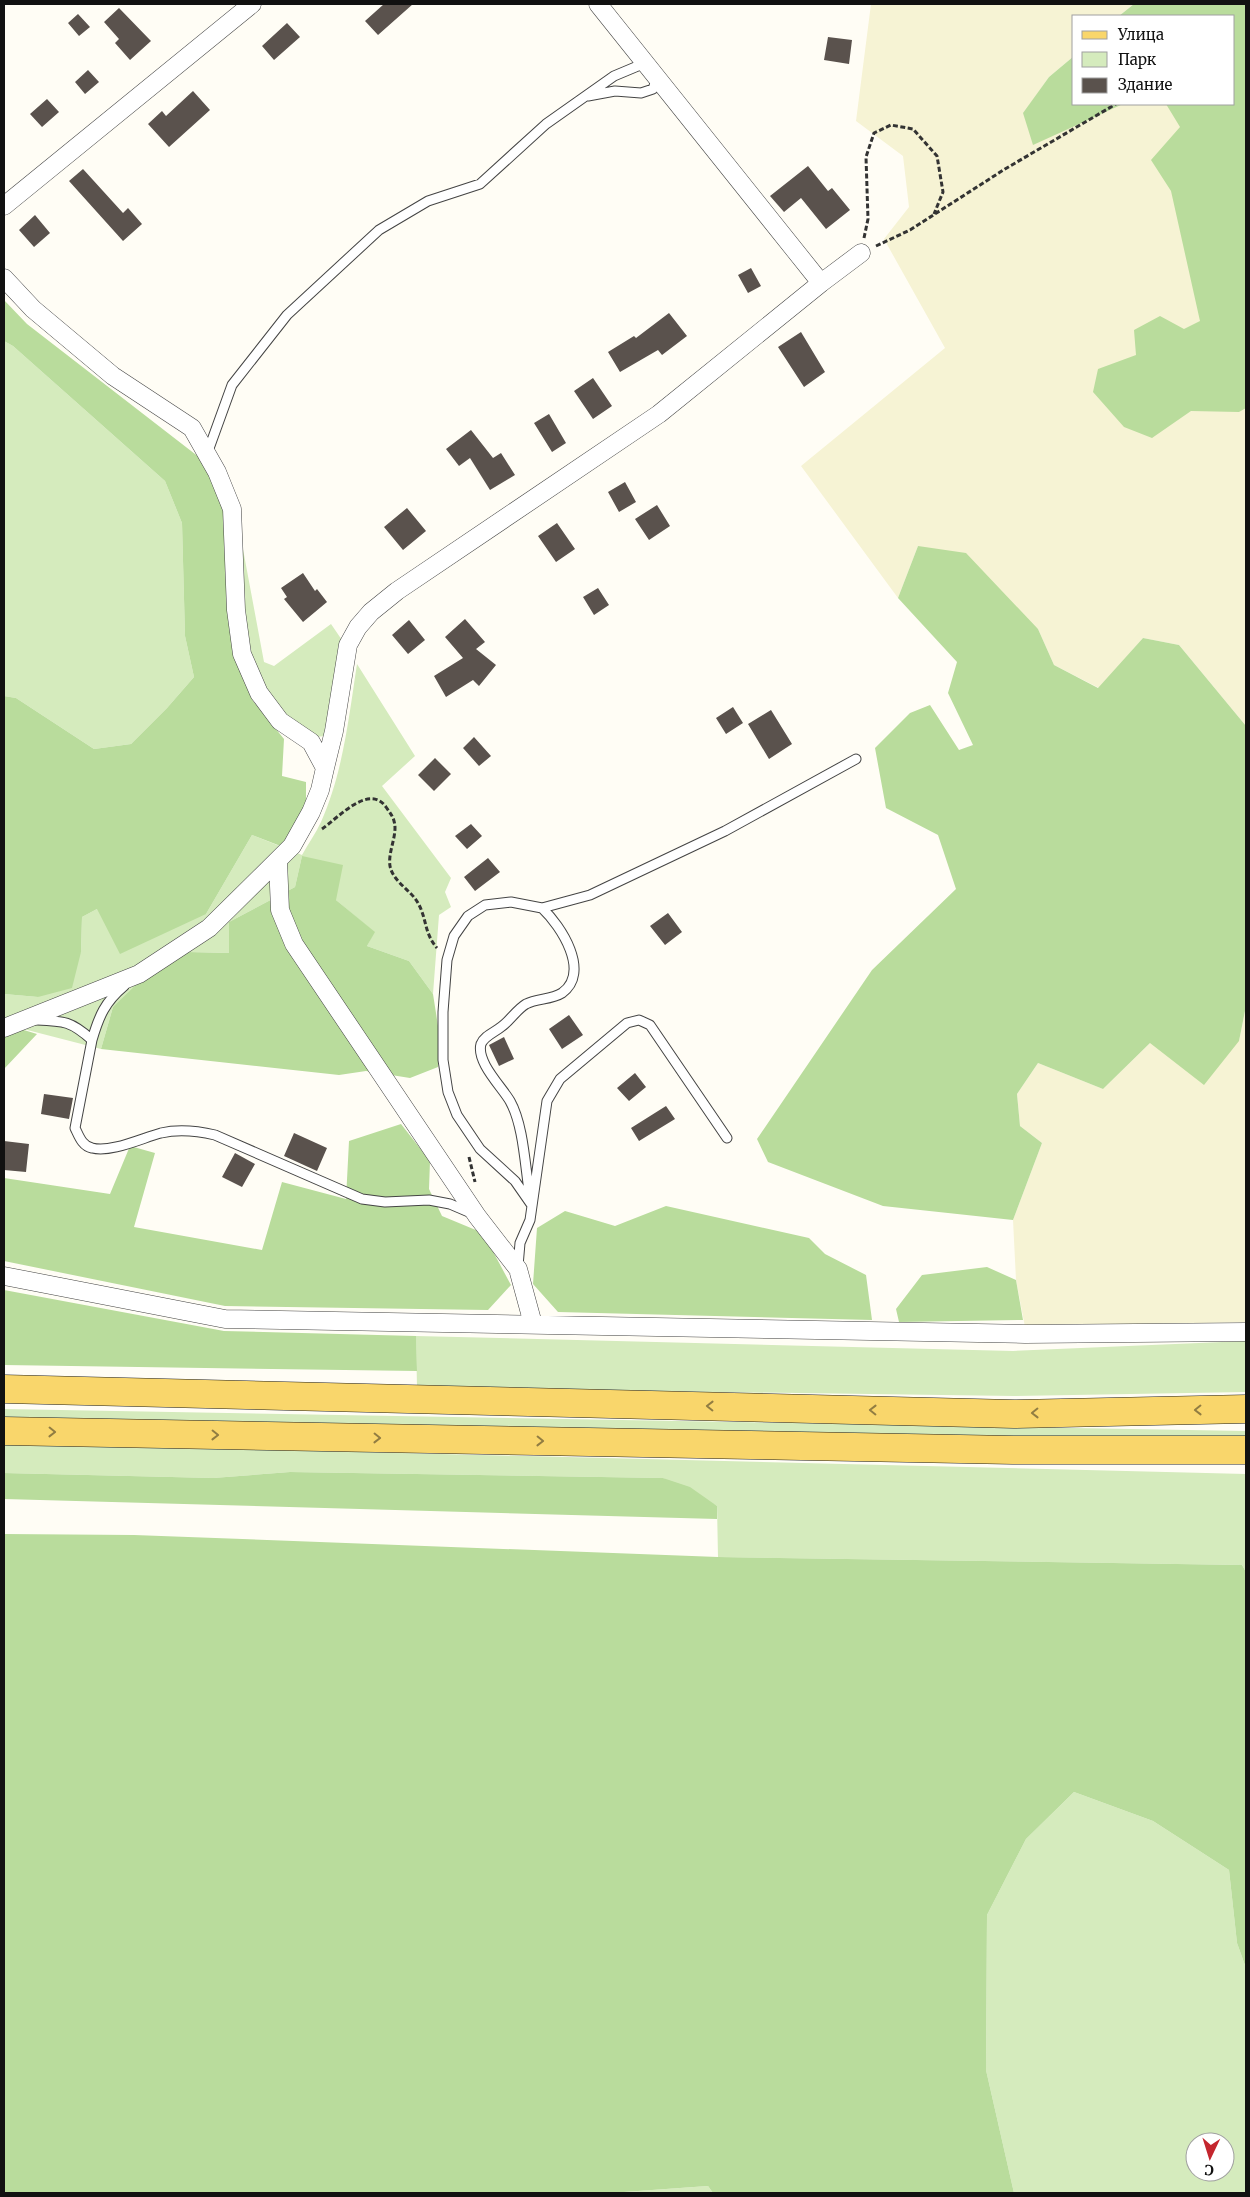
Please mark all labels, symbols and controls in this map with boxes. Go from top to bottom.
legend [1072,15,1235,105]
text: Улица [1117,25,1164,44]
text: Парк [1118,50,1157,69]
text: Здание [1118,75,1172,94]
one-way arrow [706,1401,714,1411]
one-way arrow [1193,1404,1201,1415]
one-way arrow [868,1405,876,1415]
one-way arrow [1031,1408,1038,1418]
one-way arrow [49,1427,57,1437]
one-way arrow [212,1430,219,1440]
one-way arrow [374,1433,382,1443]
one-way arrow [536,1436,544,1446]
north arrow [1185,2132,1235,2182]
text: С [1204,2161,1214,2179]

